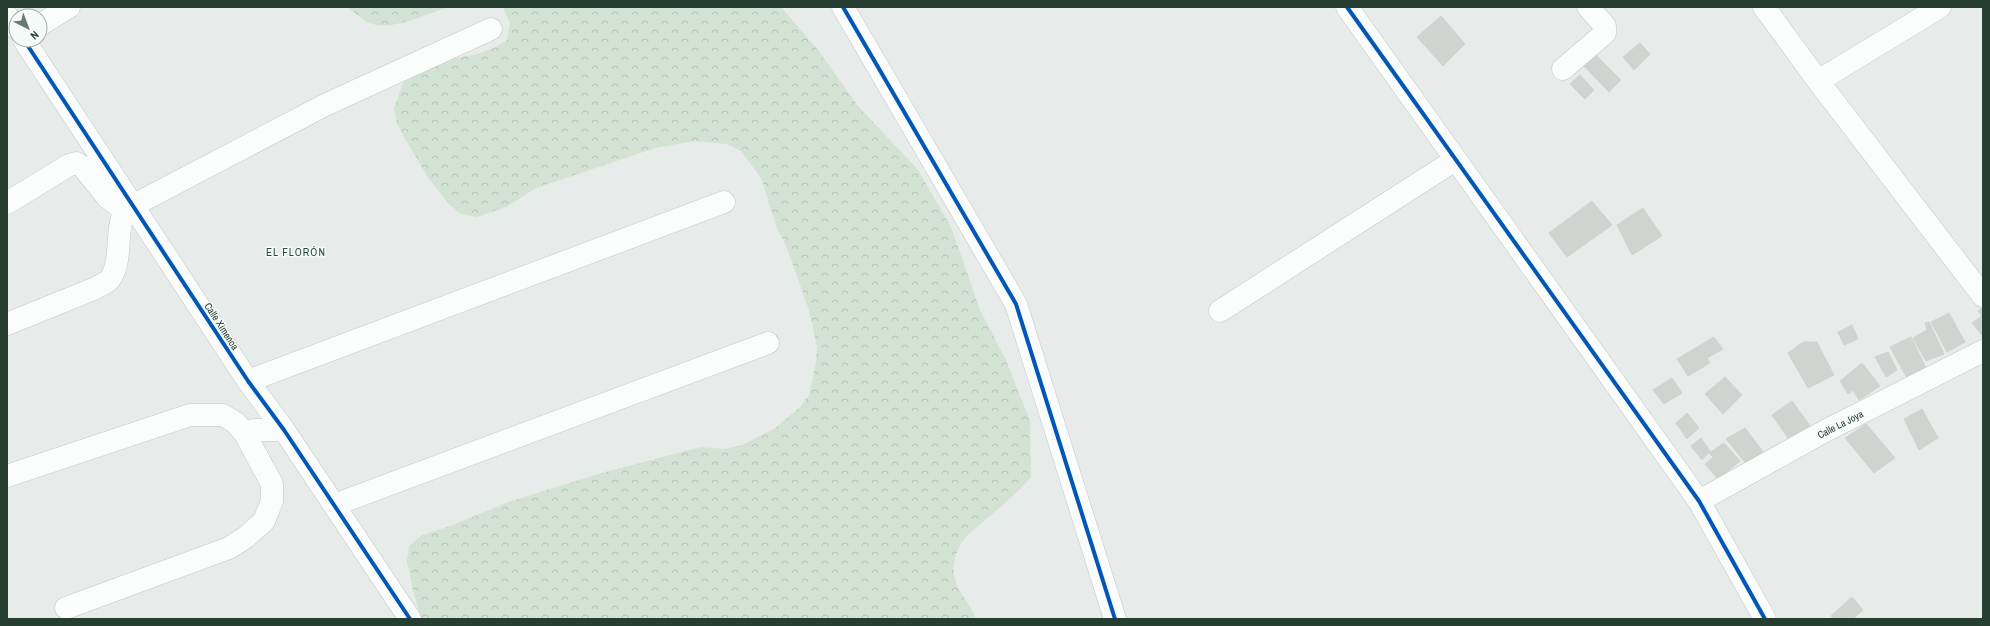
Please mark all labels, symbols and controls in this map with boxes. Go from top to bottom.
north arrow [8,8,48,48]
text: N [28,28,42,43]
district label: EL FLORÓN [266,245,326,259]
street label: Calle Ximenoa [201,300,242,353]
street label: Calle La Joya [1815,407,1866,442]

